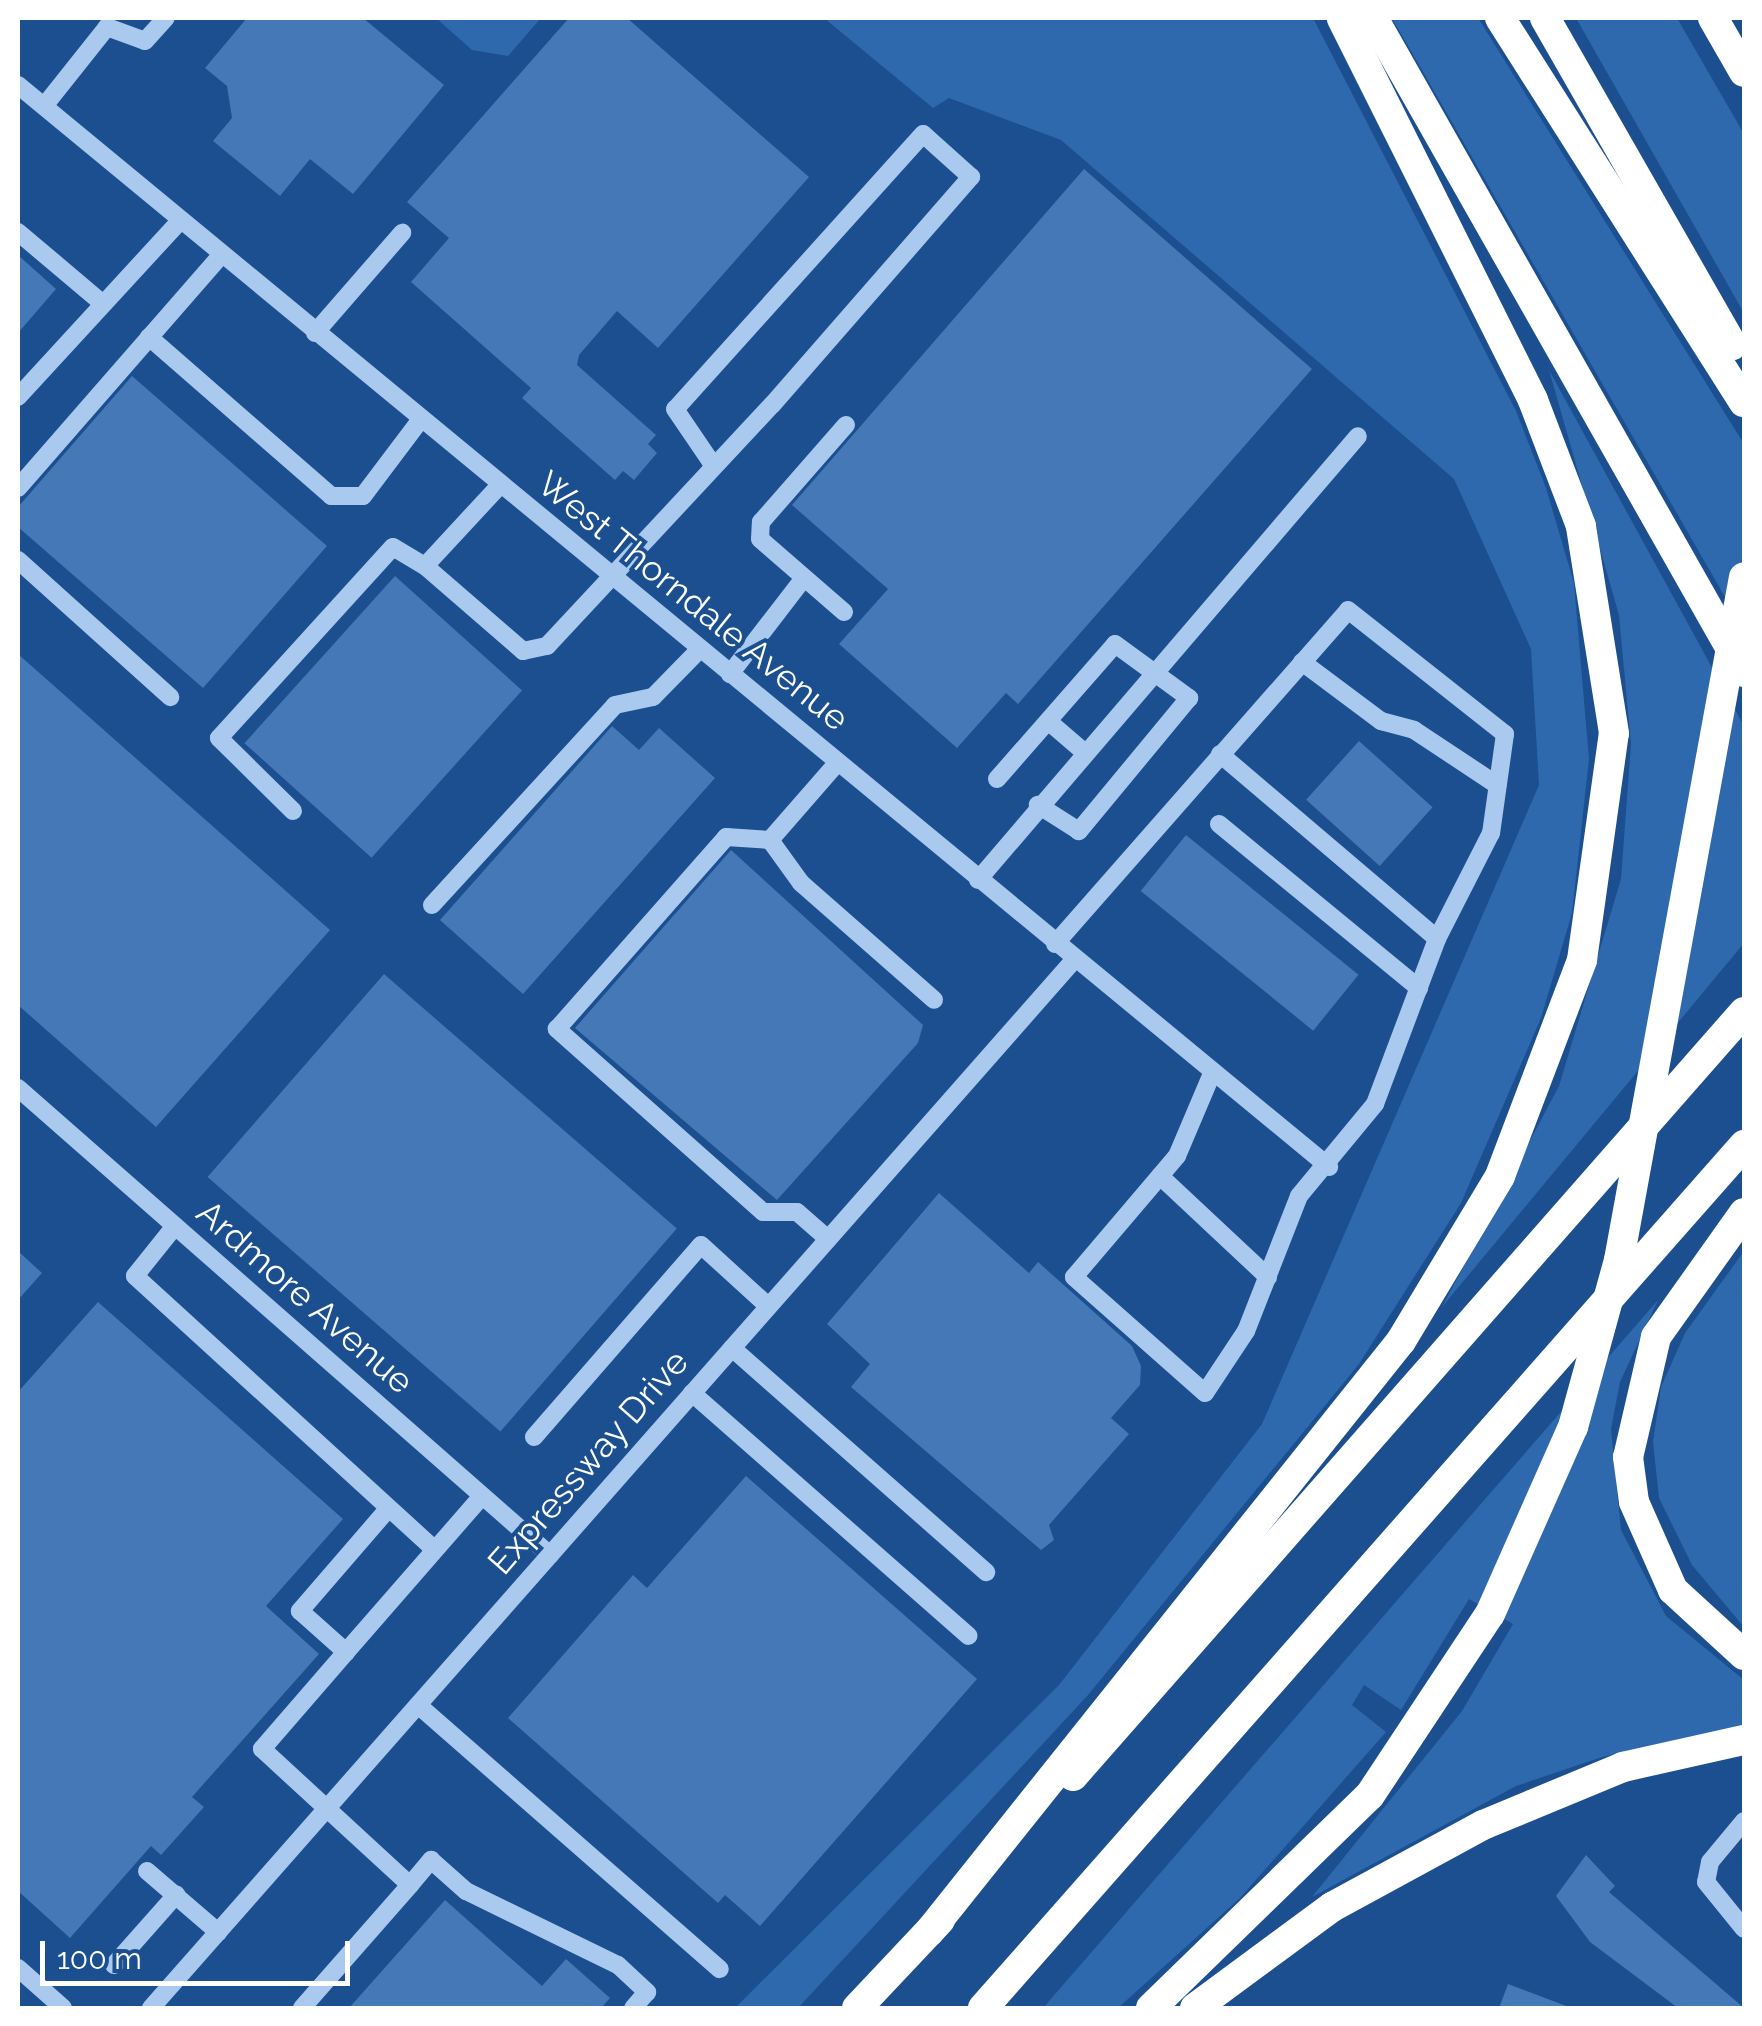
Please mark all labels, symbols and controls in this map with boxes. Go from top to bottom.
street label: West Thorndale Avenue [528,462,858,740]
street label: Ardmore Avenue [188,1191,422,1403]
street label: Expressway Drive [479,1341,697,1583]
scale bar [45,1921,355,1983]
text: 100 m [57,1941,142,1976]

